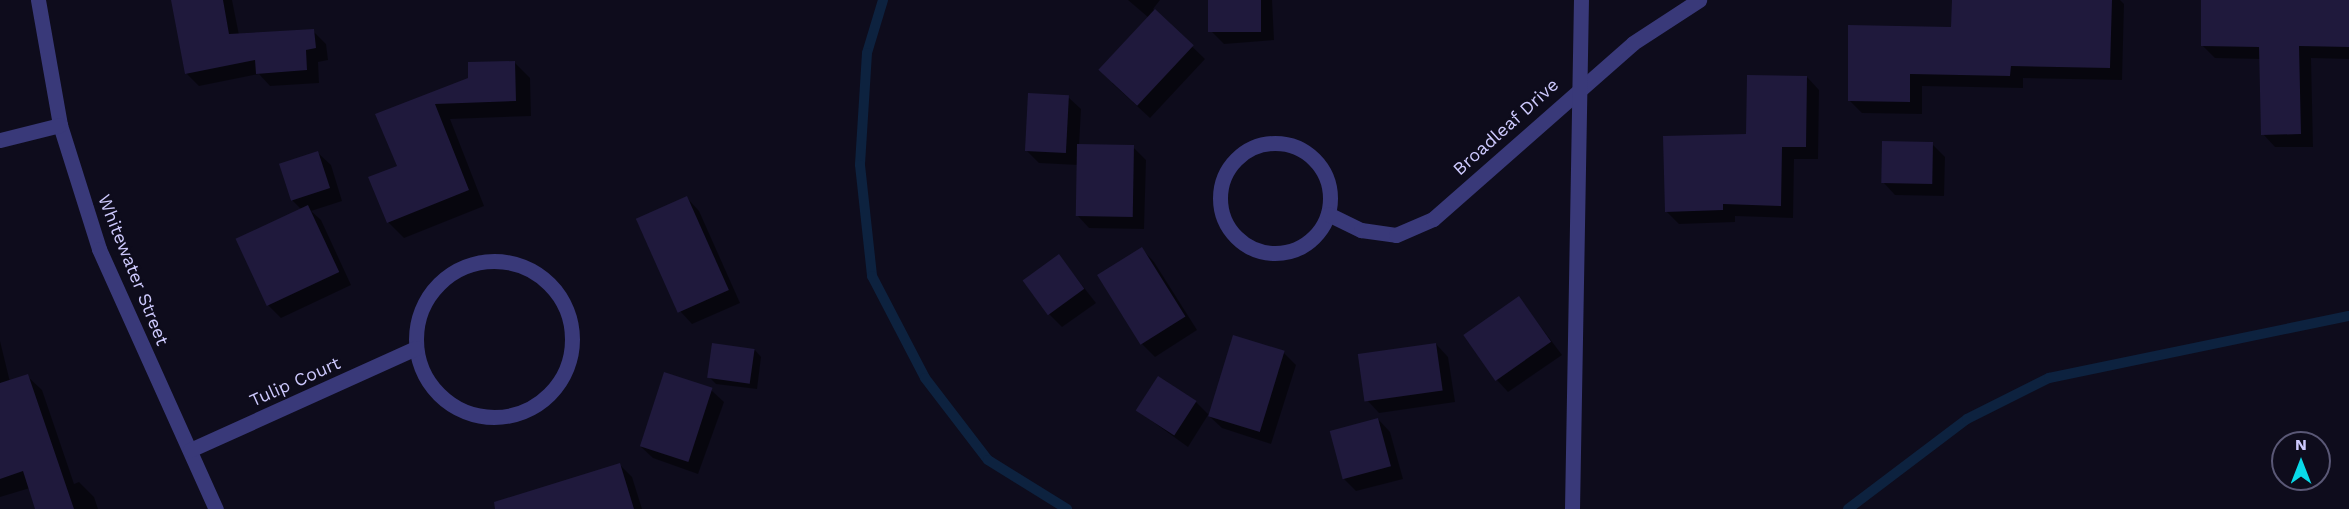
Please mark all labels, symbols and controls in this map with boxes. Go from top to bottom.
street label: Broadleaf Drive [1449,74,1563,180]
street label: Whitewater Street [93,191,173,349]
street label: Tulip Court [246,352,344,412]
north arrow [2271,431,2331,491]
text: N [2295,435,2307,454]

